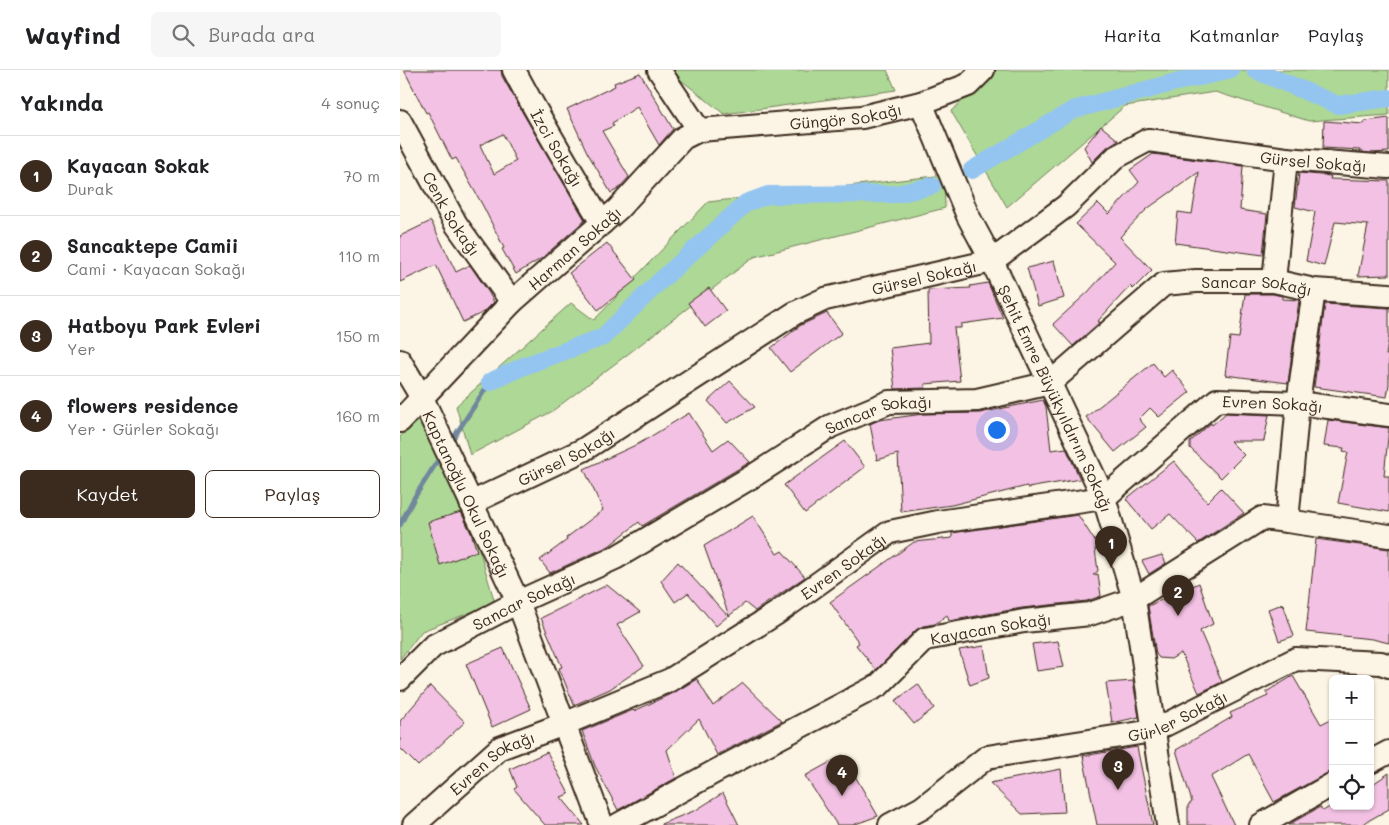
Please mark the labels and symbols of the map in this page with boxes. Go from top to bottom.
street label: Güngör Sokağı [789,97,904,133]
street label: İzci Sokağı [527,105,588,190]
street label: Gürsel Sokağı [1259,145,1368,176]
street label: Cenk Sokağı [419,167,486,260]
street label: Harman Sokağı [523,201,625,294]
street label: Gürsel Sokağı [870,254,978,299]
street label: Sancar Sokağı [1201,270,1314,300]
street label: Şehit Emre Büyükyıldırım Sokağı [994,281,1118,515]
street label: Evren Sokağı [1222,390,1324,417]
street label: Sancar Sokağı [820,391,932,438]
street label: Kaptanoğlu Okul Sokağı [419,407,515,581]
your location [984,417,1010,443]
street label: Gürsel Sokağı [514,422,619,490]
pin: 1 [1095,526,1127,567]
street label: Evren Sokağı [796,528,890,604]
street label: Sancar Sokağı [469,567,578,634]
pin: 2 [1162,575,1194,616]
street label: Kayacan Sokağı [928,608,1052,648]
street label: Gürler Sokağı [1126,685,1231,745]
street label: Evren Sokağı [445,726,537,799]
pin: 3 [1102,749,1134,790]
pin: 4 [826,755,858,796]

